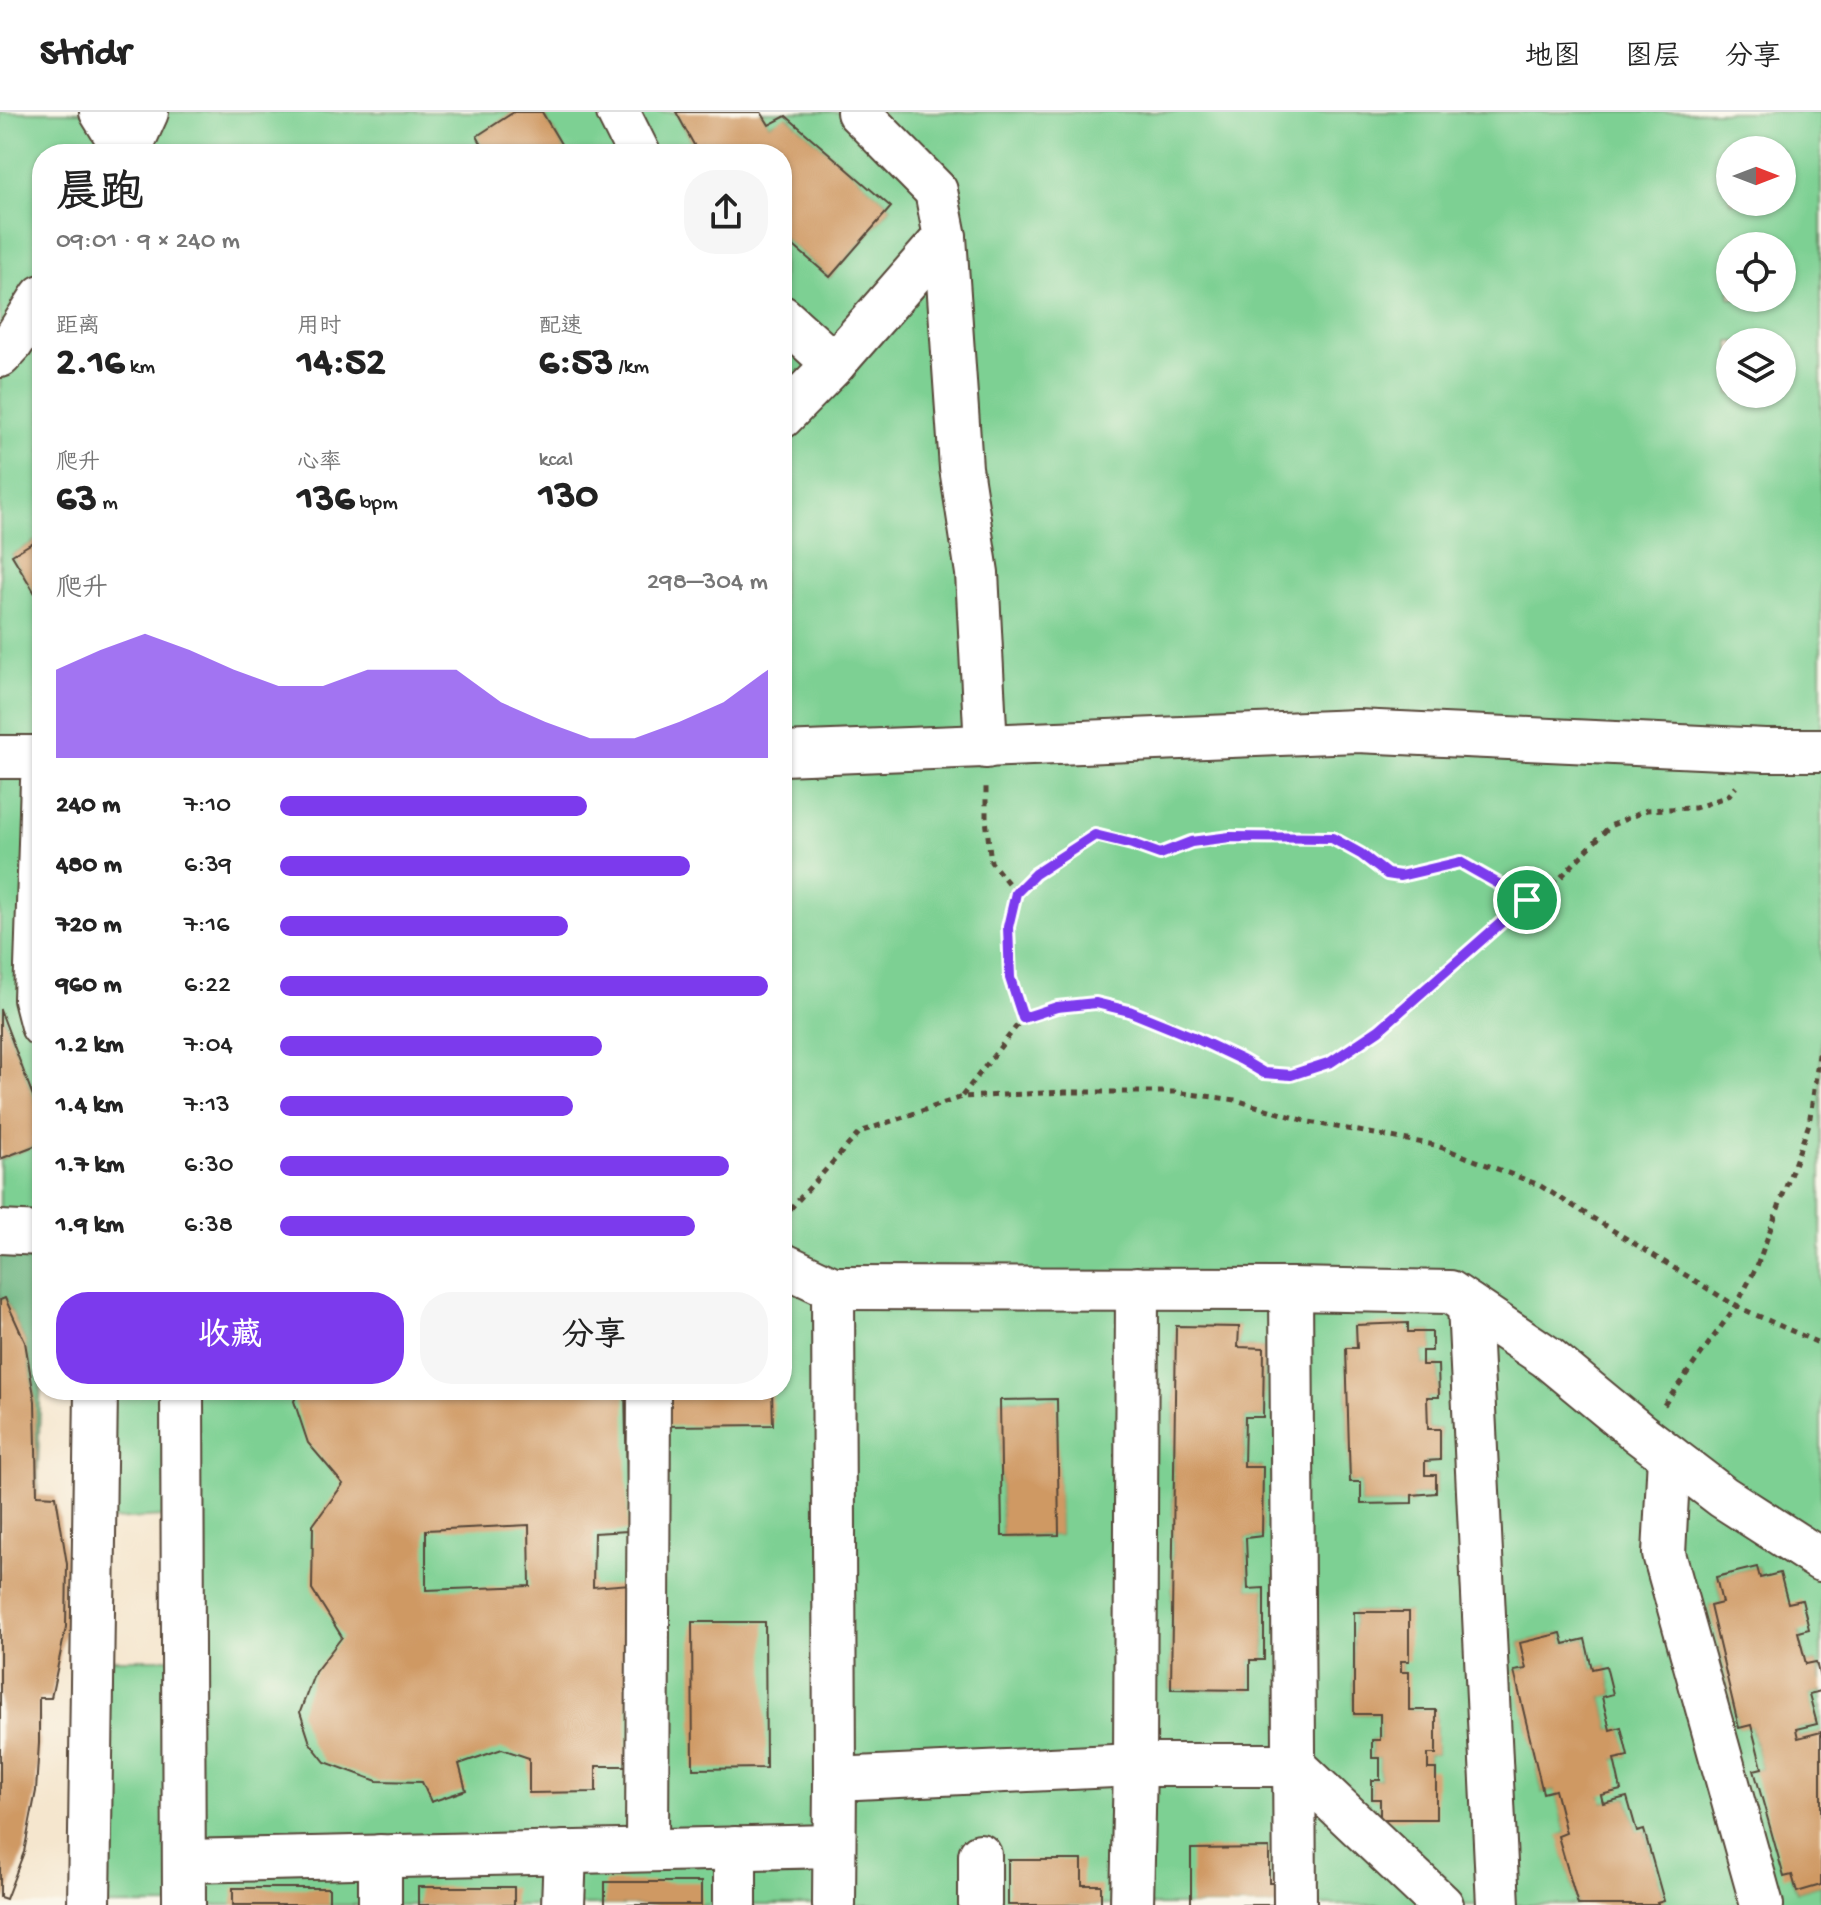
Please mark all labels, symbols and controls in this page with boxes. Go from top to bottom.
text: Stridr [40,33,131,77]
text: 地图 [1525,42,1581,75]
text: 图层 [1625,42,1681,75]
text: 分享 [1725,42,1781,75]
north arrow [1716,136,1796,216]
map controls [1716,136,1796,408]
button: share [684,170,768,254]
text: 晨跑 [56,171,144,223]
text: 09:01 · 9 × 240 m [56,227,240,258]
button: locate [1716,232,1796,312]
text: 距离 [56,315,100,341]
text: 用时 [297,315,341,341]
text: 配速 [539,315,583,341]
button: layers [1716,328,1796,408]
text: 2.16 [56,341,125,388]
text: 14:52 [297,341,386,388]
text: 6:53 [539,341,613,388]
text: km [125,355,155,381]
text: /km [613,355,649,381]
text: kcal [539,448,573,474]
text: 爬升 [56,451,100,477]
text: 心率 [297,451,341,477]
text: 130 [539,474,598,521]
text: 63 [56,477,97,524]
text: 136 [297,477,355,524]
text: m [97,491,118,517]
text: bpm [355,491,398,517]
text: 298–304 m [647,568,768,599]
text: 爬升 [56,575,108,606]
text: 240 m [56,791,120,822]
text: 7:10 [184,791,231,822]
text: 480 m [56,851,122,882]
text: 6:39 [184,851,232,882]
pin [1493,866,1561,934]
icon: arrive [1505,878,1549,922]
text: 720 m [56,911,122,942]
text: 7:16 [184,911,229,942]
text: 960 m [56,971,122,1002]
text: 6:22 [184,971,231,1002]
text: 1.2 km [56,1031,124,1062]
text: 7:04 [184,1031,233,1062]
text: 1.4 km [56,1091,123,1122]
text: 7:13 [184,1091,230,1122]
text: 1.7 km [56,1151,124,1182]
text: 6:30 [184,1151,234,1182]
text: 1.9 km [56,1211,124,1242]
text: 6:38 [184,1211,233,1242]
button: 收藏 [56,1292,404,1384]
button: 分享 [420,1292,768,1384]

